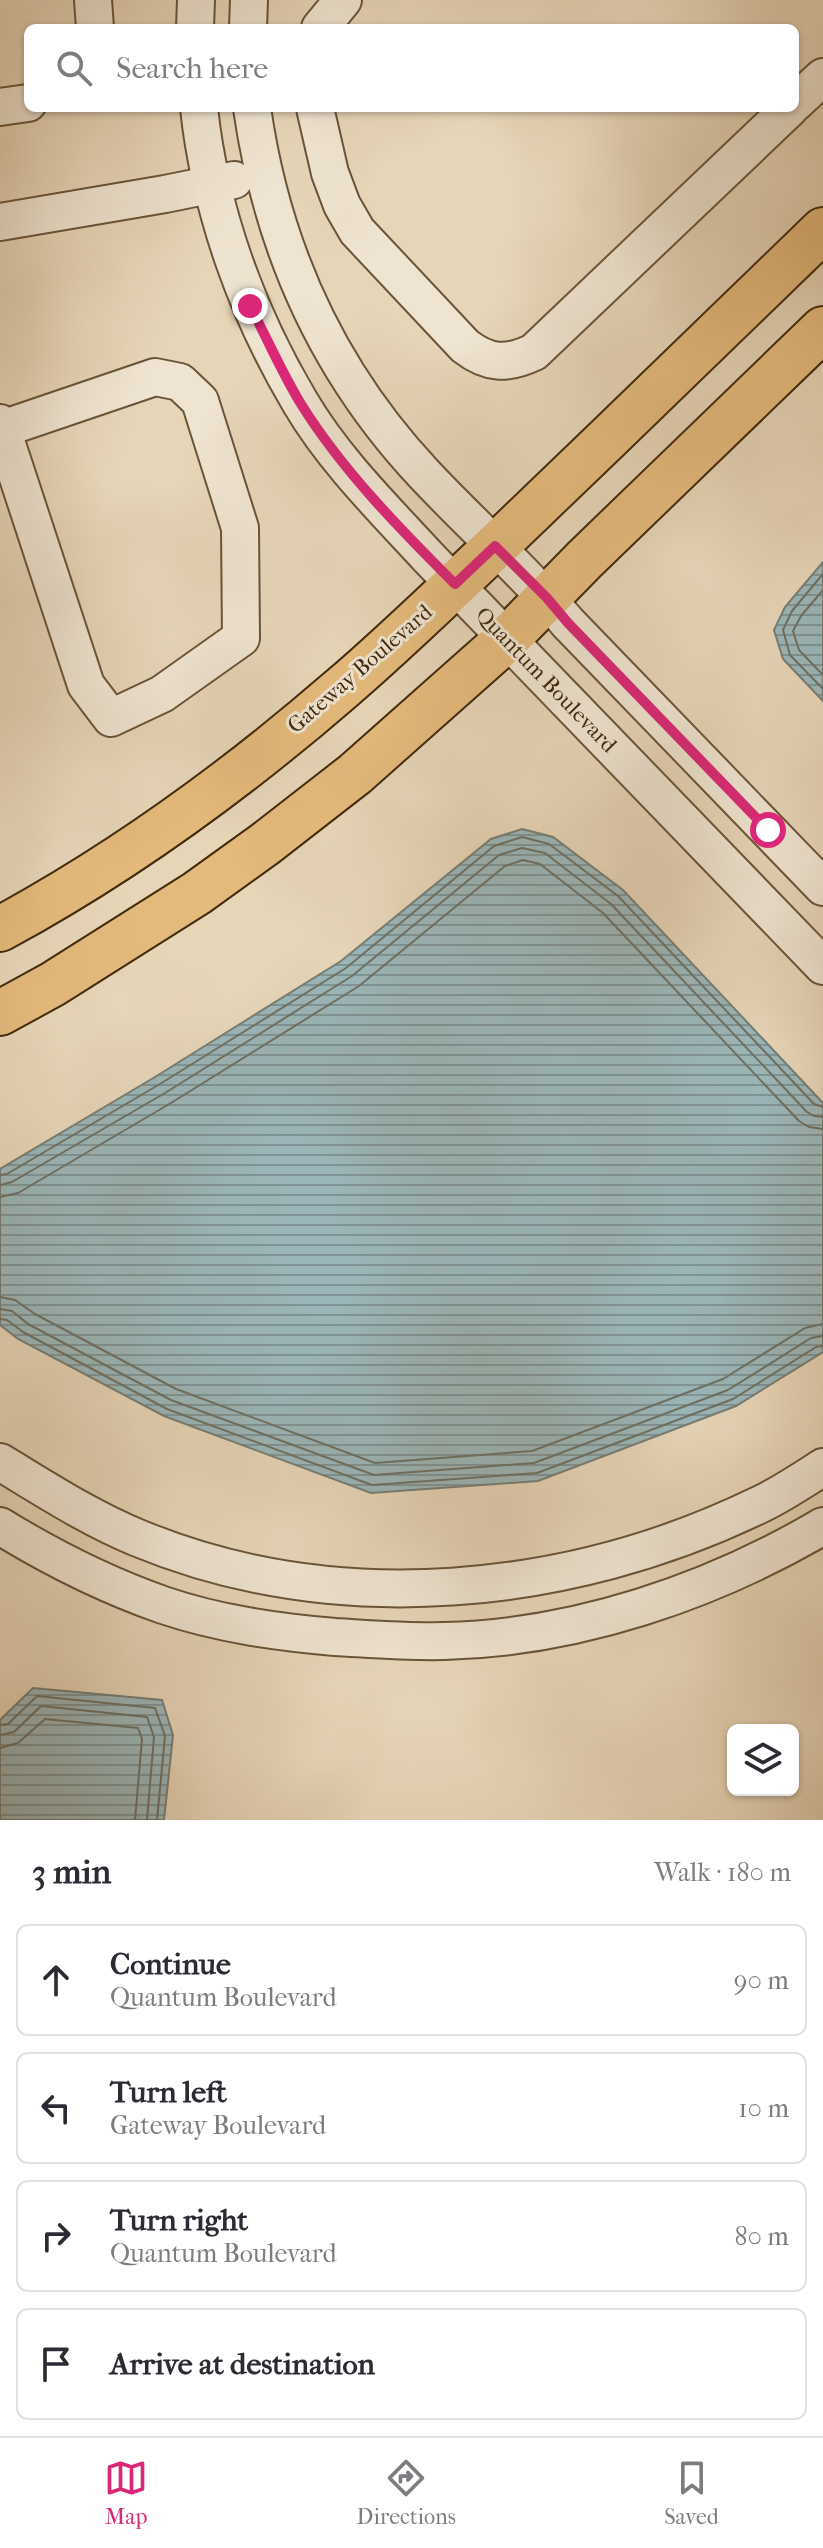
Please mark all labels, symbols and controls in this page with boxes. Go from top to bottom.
search box [24,24,799,112]
icon: search [52,46,96,90]
text: Search here [116,51,268,86]
route end [232,288,268,324]
street label: Gateway Boulevard [282,598,438,739]
street label: Quantum Boulevard [470,602,623,759]
route start [750,812,786,848]
map controls [727,1724,799,1796]
button: layers [727,1724,799,1796]
text: 3 min [32,1852,111,1892]
text: Walk · 180 m [654,1857,791,1888]
text: Continue [110,1947,231,1982]
icon: ahead [34,1958,78,2002]
text: 90 m [734,1965,789,1996]
text: Quantum Boulevard [110,1982,337,2013]
text: Turn left [110,2075,227,2110]
icon: left [34,2086,78,2130]
text: 10 m [738,2093,789,2124]
text: Gateway Boulevard [110,2110,326,2141]
text: Turn right [110,2203,248,2238]
icon: right [34,2214,78,2258]
text: 80 m [734,2221,789,2252]
text: Quantum Boulevard [110,2238,337,2269]
icon: arrive [34,2342,78,2386]
text: Arrive at destination [110,2347,375,2382]
tab: Map [104,2456,148,2530]
tab: Directions [357,2456,456,2530]
tab: Saved [664,2456,719,2530]

